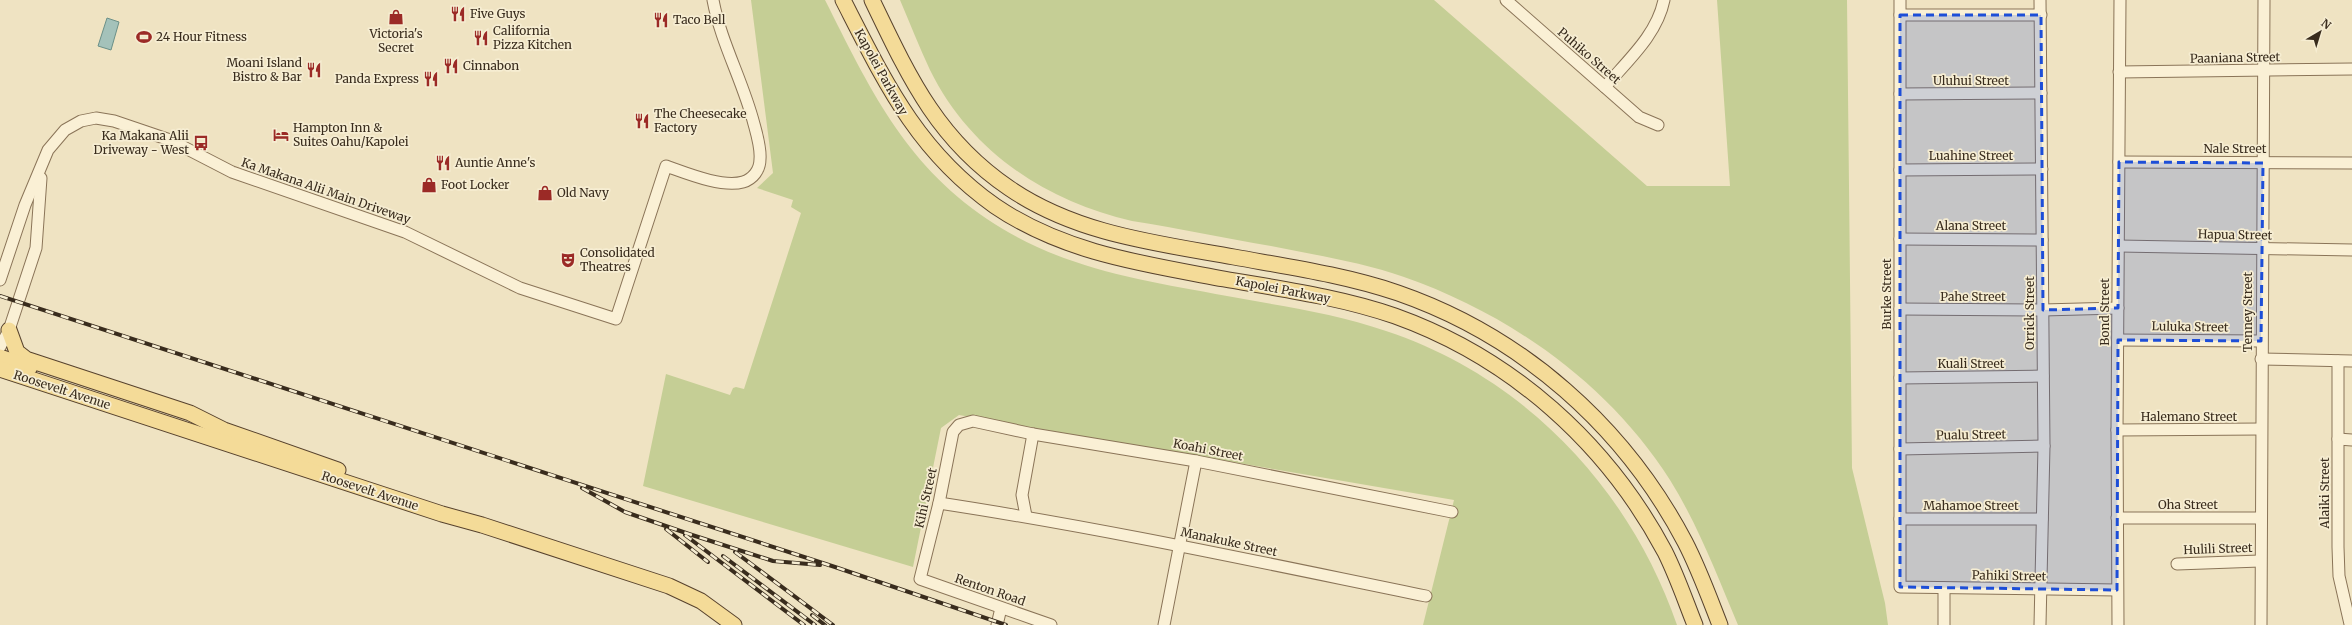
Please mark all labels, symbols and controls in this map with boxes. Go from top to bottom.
restaurant icon: Five Guys [449,5,467,23]
place label: Five Guys [470,6,526,21]
shop icon: Victoria's Secret [387,8,405,26]
restaurant icon: Taco Bell [652,11,670,29]
place label: Taco Bell [673,12,726,27]
north arrow [2300,12,2340,52]
text: N [2318,16,2334,32]
place label: California Pizza Kitchen [493,23,572,52]
street label: Puhiko Street [1555,24,1624,87]
place label: Victoria's Secret [368,26,423,55]
street label: Kapolei Parkway [852,26,911,117]
sports icon: 24 Hour Fitness [135,28,153,46]
place label: 24 Hour Fitness [156,29,247,44]
restaurant icon: California Pizza Kitchen [472,29,490,47]
street label: Paaniana Street [2190,49,2281,66]
place label: Moani Island Bistro & Bar [227,55,303,84]
restaurant icon: Cinnabon [442,57,460,75]
place label: Cinnabon [463,58,519,73]
restaurant icon: Moani Island Bistro & Bar [305,61,323,79]
restaurant icon: Panda Express [422,70,440,88]
place label: Panda Express [335,71,419,86]
street label: Uluhui Street [1933,73,2009,88]
place label: The Cheesecake Factory [654,106,746,135]
restaurant icon: The Cheesecake Factory [633,112,651,130]
place label: Hampton Inn & Suites Oahu/Kapolei [293,120,409,149]
hotel icon: Hampton Inn & Suites Oahu/Kapolei [272,126,290,144]
place label: Ka Makana Alii Driveway - West [93,128,189,157]
bus stop icon: Ka Makana Alii Driveway - West [192,134,210,152]
street label: Nale Street [2204,141,2267,156]
street label: Luahine Street [1929,148,2014,163]
street label: Ka Makana Alii Main Driveway [240,154,413,227]
restaurant icon: Auntie Anne's [434,154,452,172]
place label: Auntie Anne's [454,155,535,170]
shop icon: Foot Locker [420,176,438,194]
place label: Foot Locker [441,177,510,192]
shop icon: Old Navy [536,184,554,202]
place label: Old Navy [557,185,609,200]
street label: Alana Street [1935,218,2006,233]
street label: Hapua Street [2198,226,2273,243]
place label: Consolidated Theatres [580,245,655,274]
theatre icon: Consolidated Theatres [559,251,577,269]
street label: Burke Street [1879,258,1894,330]
street label: Tenney Street [2240,271,2255,352]
street label: Kapolei Parkway [1234,273,1332,306]
street label: Orrick Street [2022,276,2037,350]
street label: Bond Street [2097,278,2112,346]
street label: Pahe Street [1940,289,2006,304]
street label: Luluka Street [2151,318,2229,335]
street label: Kuali Street [1937,356,2005,371]
street label: Roosevelt Avenue [12,367,112,412]
street label: Halemano Street [2141,409,2238,424]
street label: Pualu Street [1936,426,2006,443]
street label: Koahi Street [1172,435,1245,464]
street label: Alaiki Street [2317,457,2332,530]
street label: Kihi Street [911,466,940,530]
street label: Roosevelt Avenue [320,468,420,513]
street label: Oha Street [2158,497,2218,512]
street label: Mahamoe Street [1923,498,2019,513]
street label: Manakuke Street [1179,524,1279,559]
street label: Hulili Street [2183,540,2253,557]
street label: Pahiki Street [1972,567,2047,584]
street label: Renton Road [953,570,1027,609]

